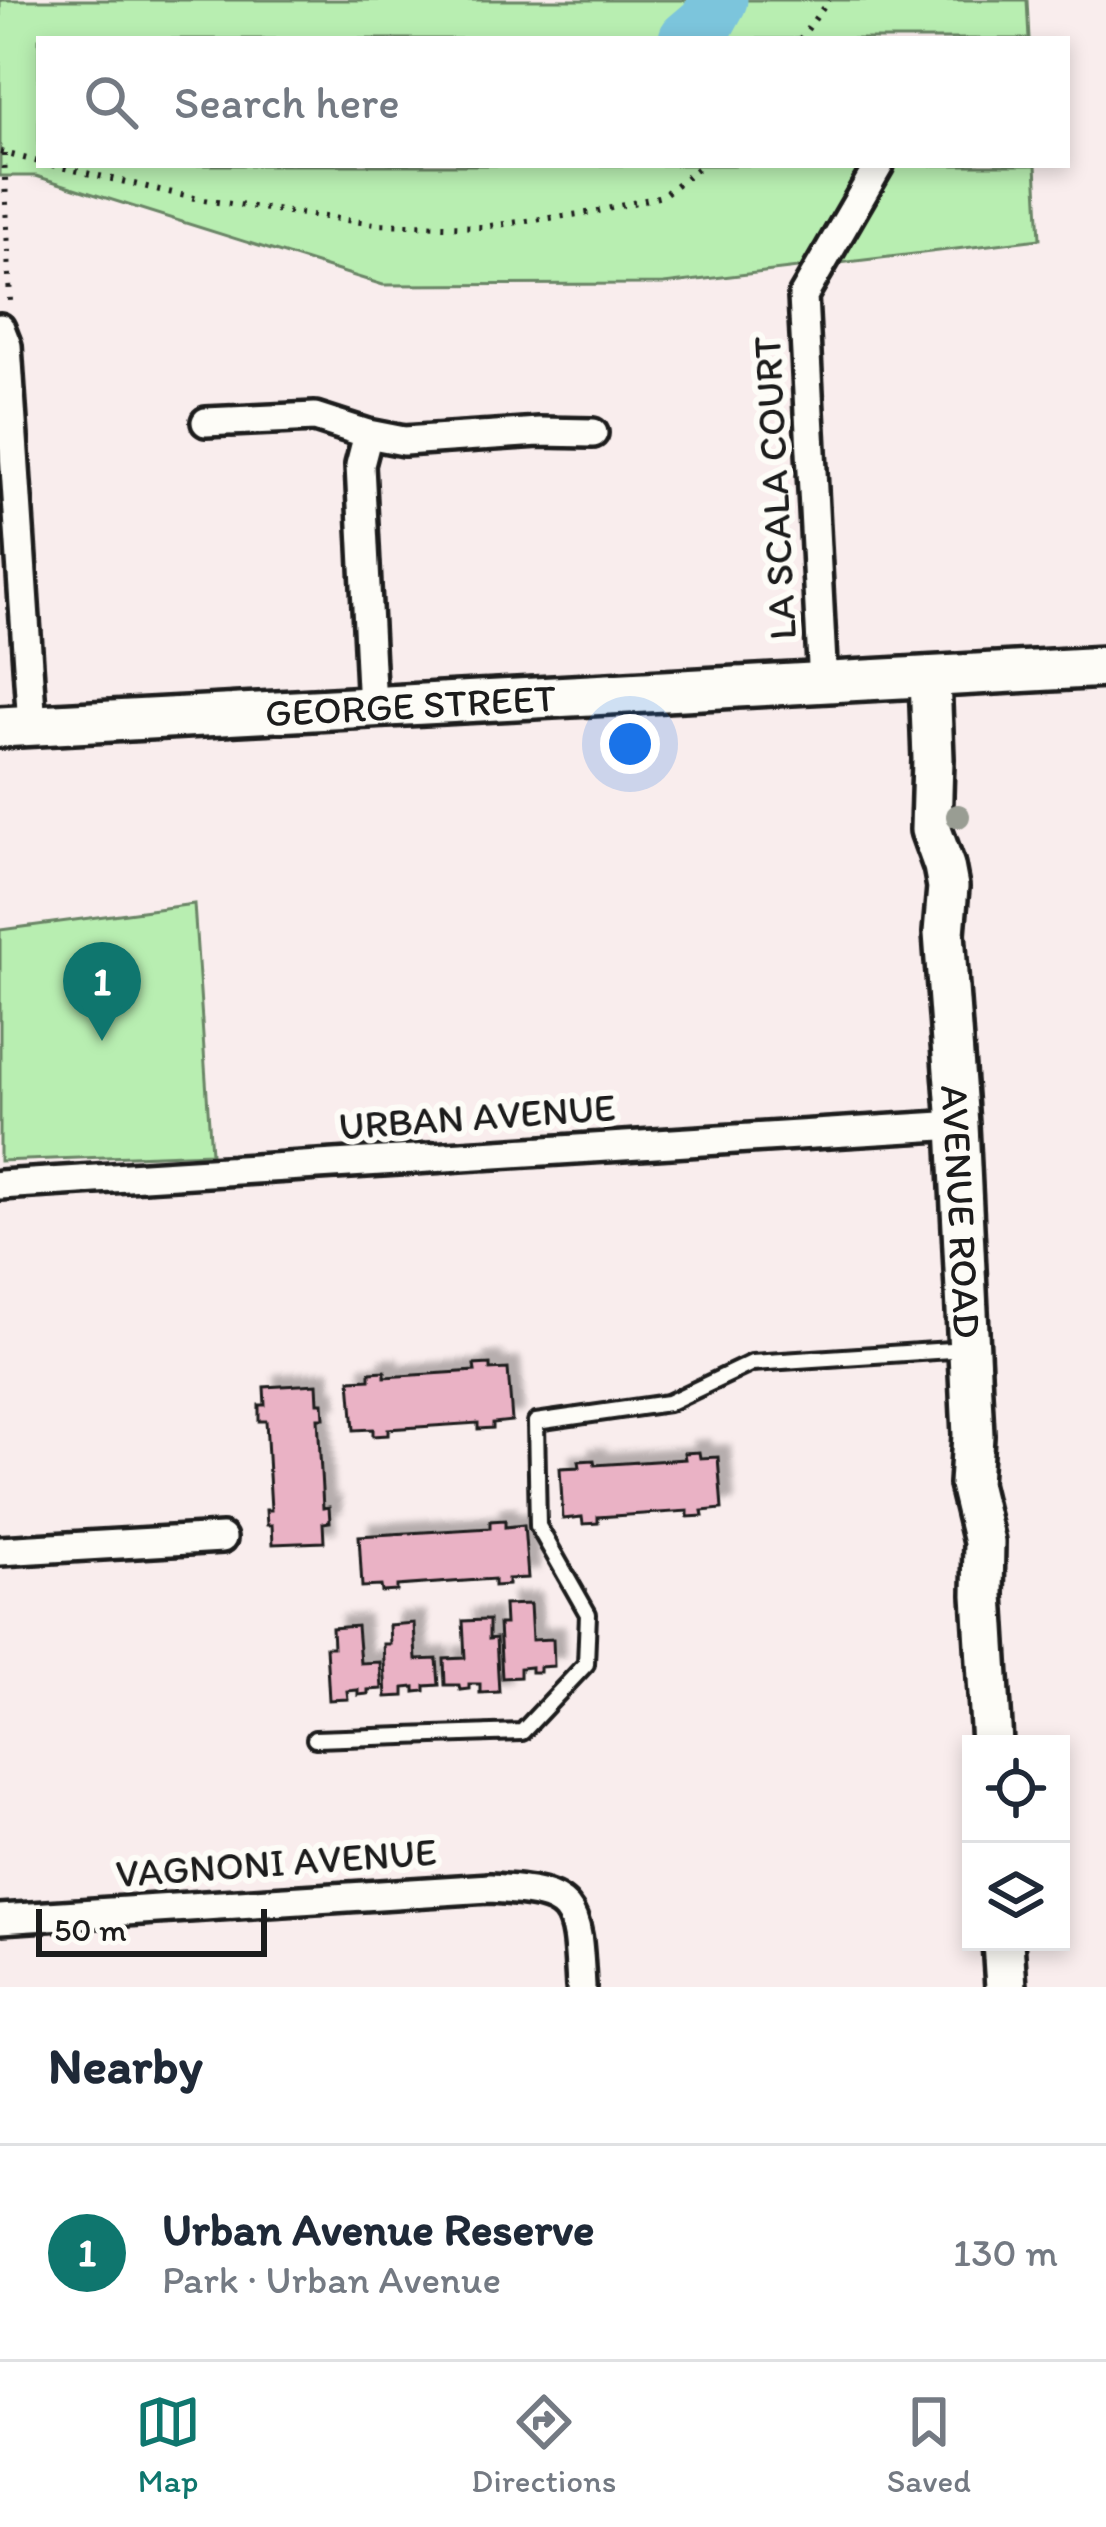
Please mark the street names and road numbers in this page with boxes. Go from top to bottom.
street label: LA SCALA COURT [743,335,805,641]
street label: GEORGE STREET [264,673,557,736]
street label: URBAN AVENUE [337,1083,617,1149]
street label: AVENUE ROAD [932,1083,992,1339]
street label: VAGNONI AVENUE [114,1827,438,1897]

